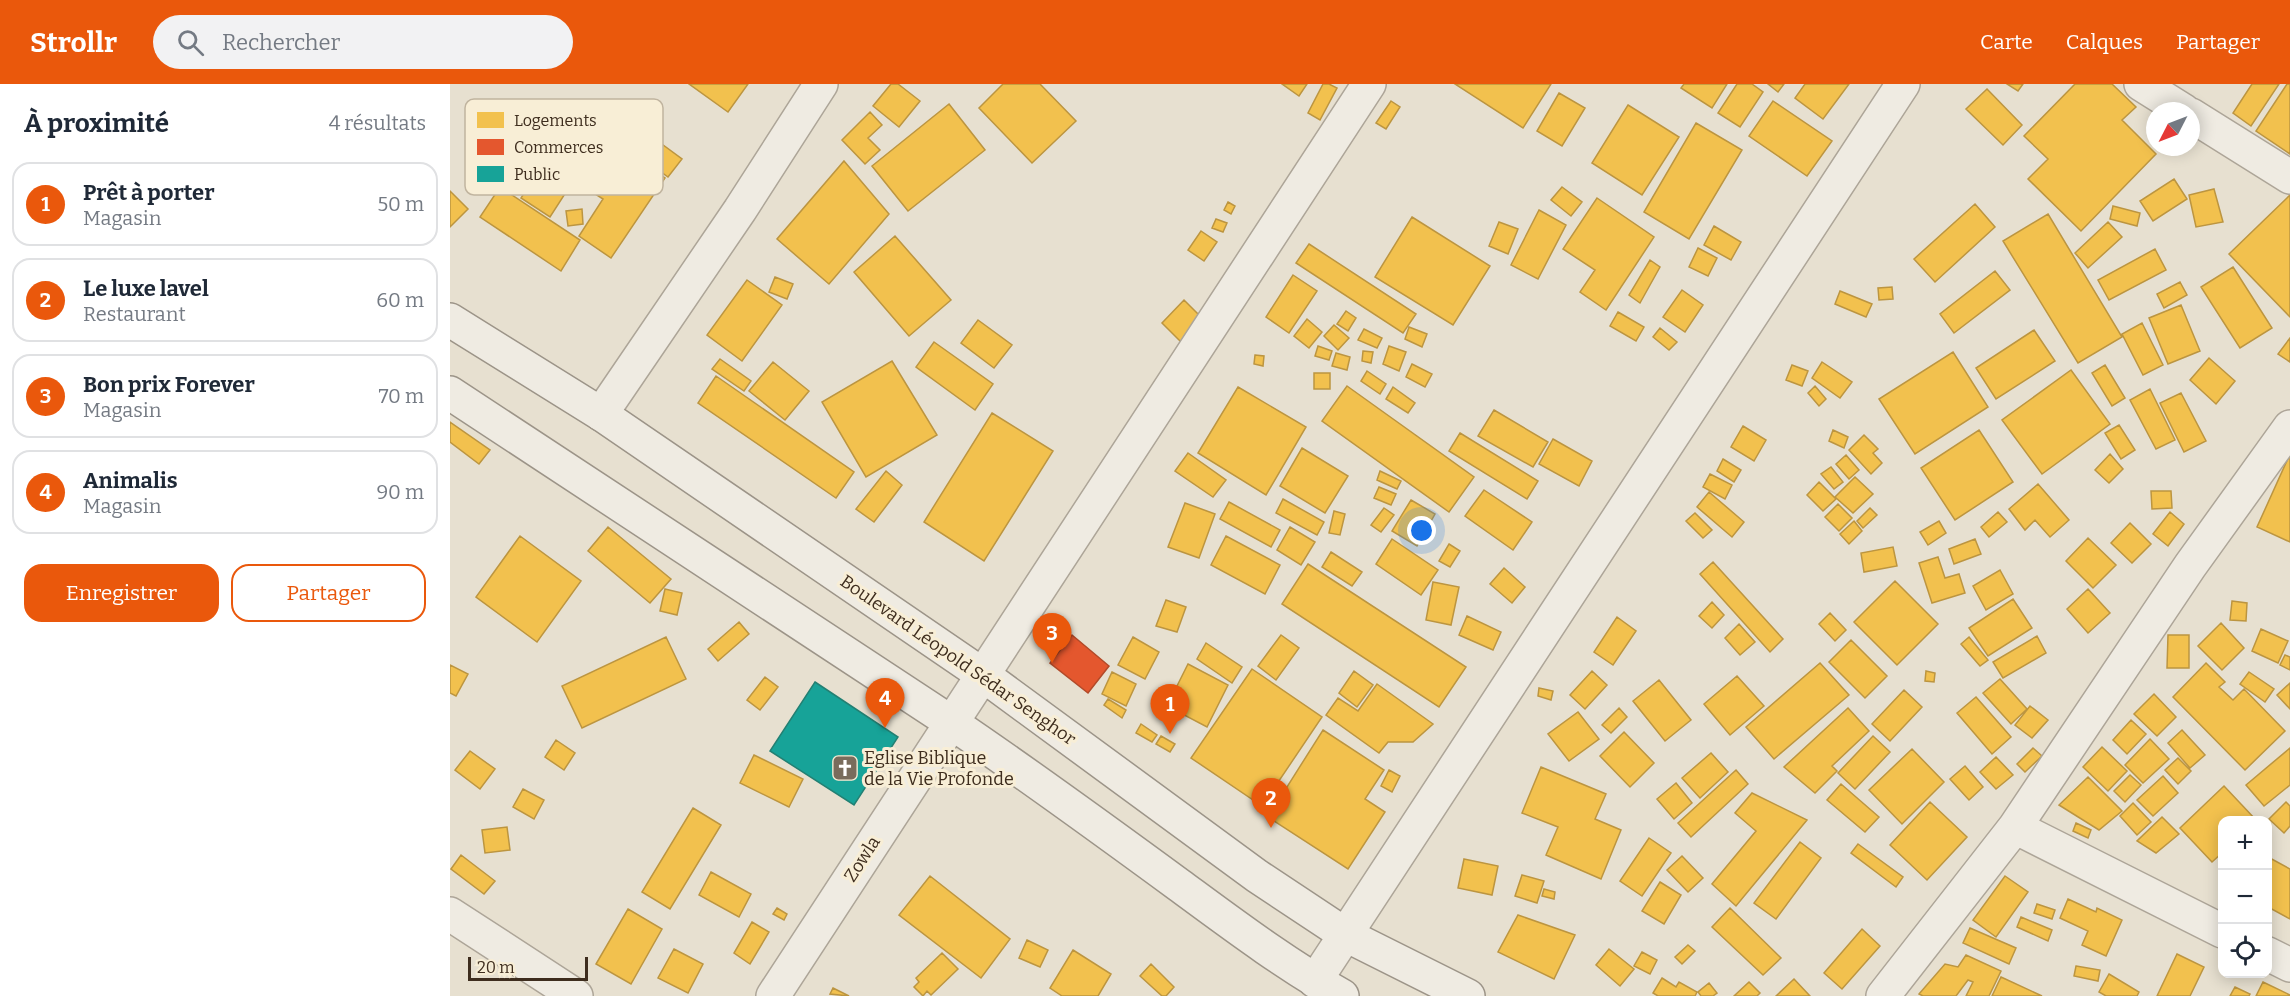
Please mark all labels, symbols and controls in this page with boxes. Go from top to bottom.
search box [153,15,573,69]
text: Strollr [30,26,117,59]
icon: search [174,26,207,59]
text: Rechercher [222,29,340,56]
text: Carte [1980,29,2033,55]
text: Calques [2066,29,2143,55]
text: Partager [2176,29,2260,55]
legend [465,99,663,195]
north arrow [2146,102,2200,156]
text: À proximité [24,108,169,139]
text: 4 résultats [329,111,426,135]
text: Logements [514,111,597,130]
text: Commerces [514,138,603,157]
text: Public [514,165,560,184]
text: Prêt à porter [83,179,215,206]
text: 1 [41,192,50,216]
text: 50 m [377,192,424,216]
text: Magasin [83,206,162,230]
text: Le luxe lavel [83,275,209,302]
text: 2 [40,288,51,312]
text: 60 m [376,288,424,312]
text: Restaurant [83,302,186,326]
text: Bon prix Forever [83,371,255,398]
text: 3 [40,384,51,408]
text: 70 m [378,384,424,408]
text: Magasin [83,398,162,422]
text: Animalis [83,467,178,494]
text: 4 [39,480,52,504]
text: 90 m [376,480,424,504]
text: Magasin [83,494,162,518]
your location [1407,516,1436,545]
button: Enregistrer [24,564,219,622]
button: Partager [231,564,426,622]
street label: Boulevard Léopold Sédar Senghor [836,570,1080,750]
pin: 3 [1032,614,1072,663]
pin: 4 [866,678,904,728]
pin: 1 [1150,684,1190,734]
place label: Eglise Biblique de la Vie Profonde [864,747,1014,790]
church icon: Eglise Biblique de la Vie Profonde [830,753,860,783]
pin: 2 [1252,778,1290,828]
map controls [2218,816,2272,978]
button: + [2218,816,2272,870]
street label: Zowla [839,832,885,886]
button: − [2218,870,2272,924]
button: locate [2218,924,2272,978]
scale bar [468,954,588,982]
text: 20 m [477,958,514,977]

